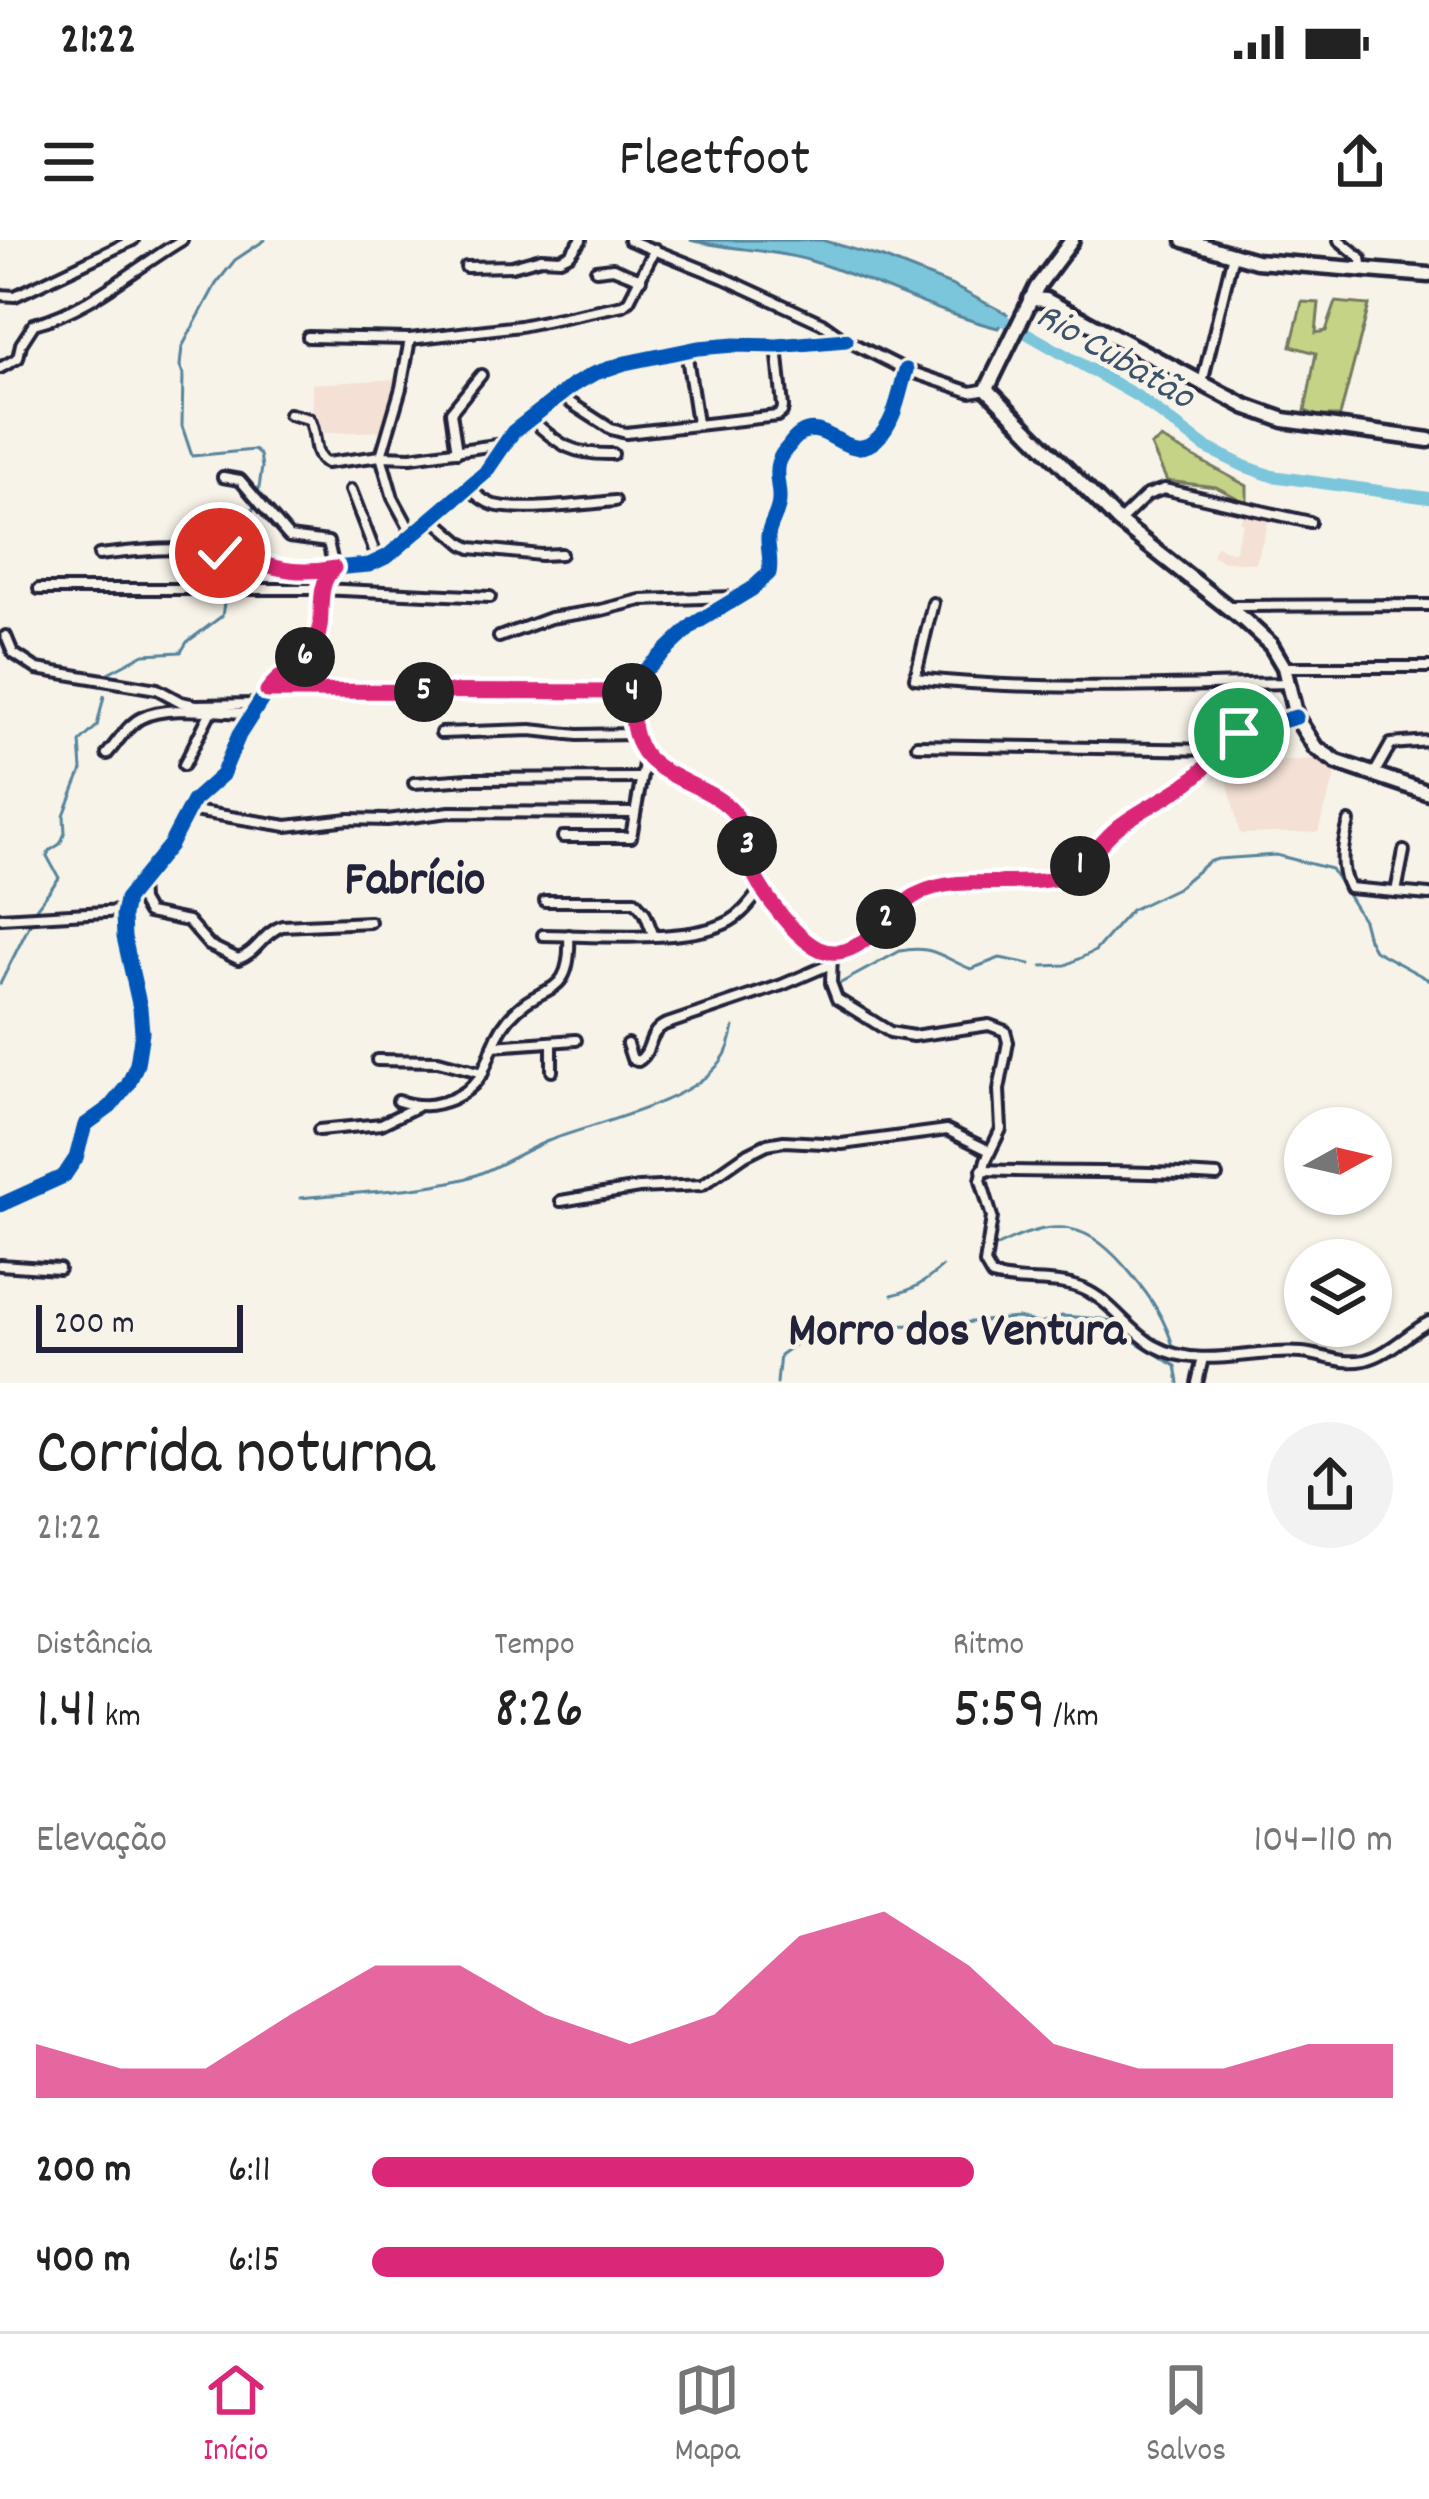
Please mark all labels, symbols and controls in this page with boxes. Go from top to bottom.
text: 21:22 [60,10,136,74]
text: Fleetfoot [619,124,810,201]
icon: menu [36,129,102,195]
icon: share [1327,129,1393,195]
water label: Rio Cubatão [1024,291,1205,427]
pin [169,502,271,604]
icon: check [187,520,253,586]
pin: 6 [275,627,335,687]
text: 6 [297,633,313,680]
pin: 5 [394,662,454,722]
pin: 4 [602,663,662,723]
text: 5 [416,668,432,715]
text: 4 [625,669,639,716]
pin [1188,682,1290,784]
icon: arrive [1206,700,1272,766]
pin: 3 [717,816,777,876]
text: 3 [740,822,754,869]
pin: 1 [1050,836,1110,896]
text: 1 [1076,842,1084,889]
district label: Fabrício [345,849,485,918]
pin: 2 [856,889,916,949]
text: 2 [879,895,893,942]
north arrow [1284,1107,1392,1215]
map controls [1284,1107,1392,1347]
button: layers [1284,1239,1392,1347]
scale bar [36,1299,243,1352]
district label: Morro dos Ventura [788,1300,1127,1369]
text: 200 m [54,1302,135,1349]
text: Corrida noturna [36,1411,435,1505]
button: share [1267,1422,1393,1548]
text: 21:22 [36,1503,102,1558]
text: Distância [36,1623,152,1670]
text: Tempo [494,1623,575,1670]
text: Ritmo [953,1623,1024,1670]
text: 1.41 [36,1670,97,1756]
text: 8:26 [494,1670,584,1756]
text: 5:59 [953,1670,1046,1756]
text: km [97,1695,141,1742]
text: /km [1046,1695,1099,1742]
text: Elevação [36,1815,167,1870]
text: 104–110 m [1254,1815,1393,1870]
text: 200 m [36,2145,131,2200]
text: 6:11 [228,2145,271,2200]
text: 400 m [36,2235,130,2290]
text: 6:15 [228,2235,280,2290]
tab: Início [203,2357,269,2476]
tab: Mapa [674,2357,740,2476]
tab: Salvos [1146,2357,1226,2476]

